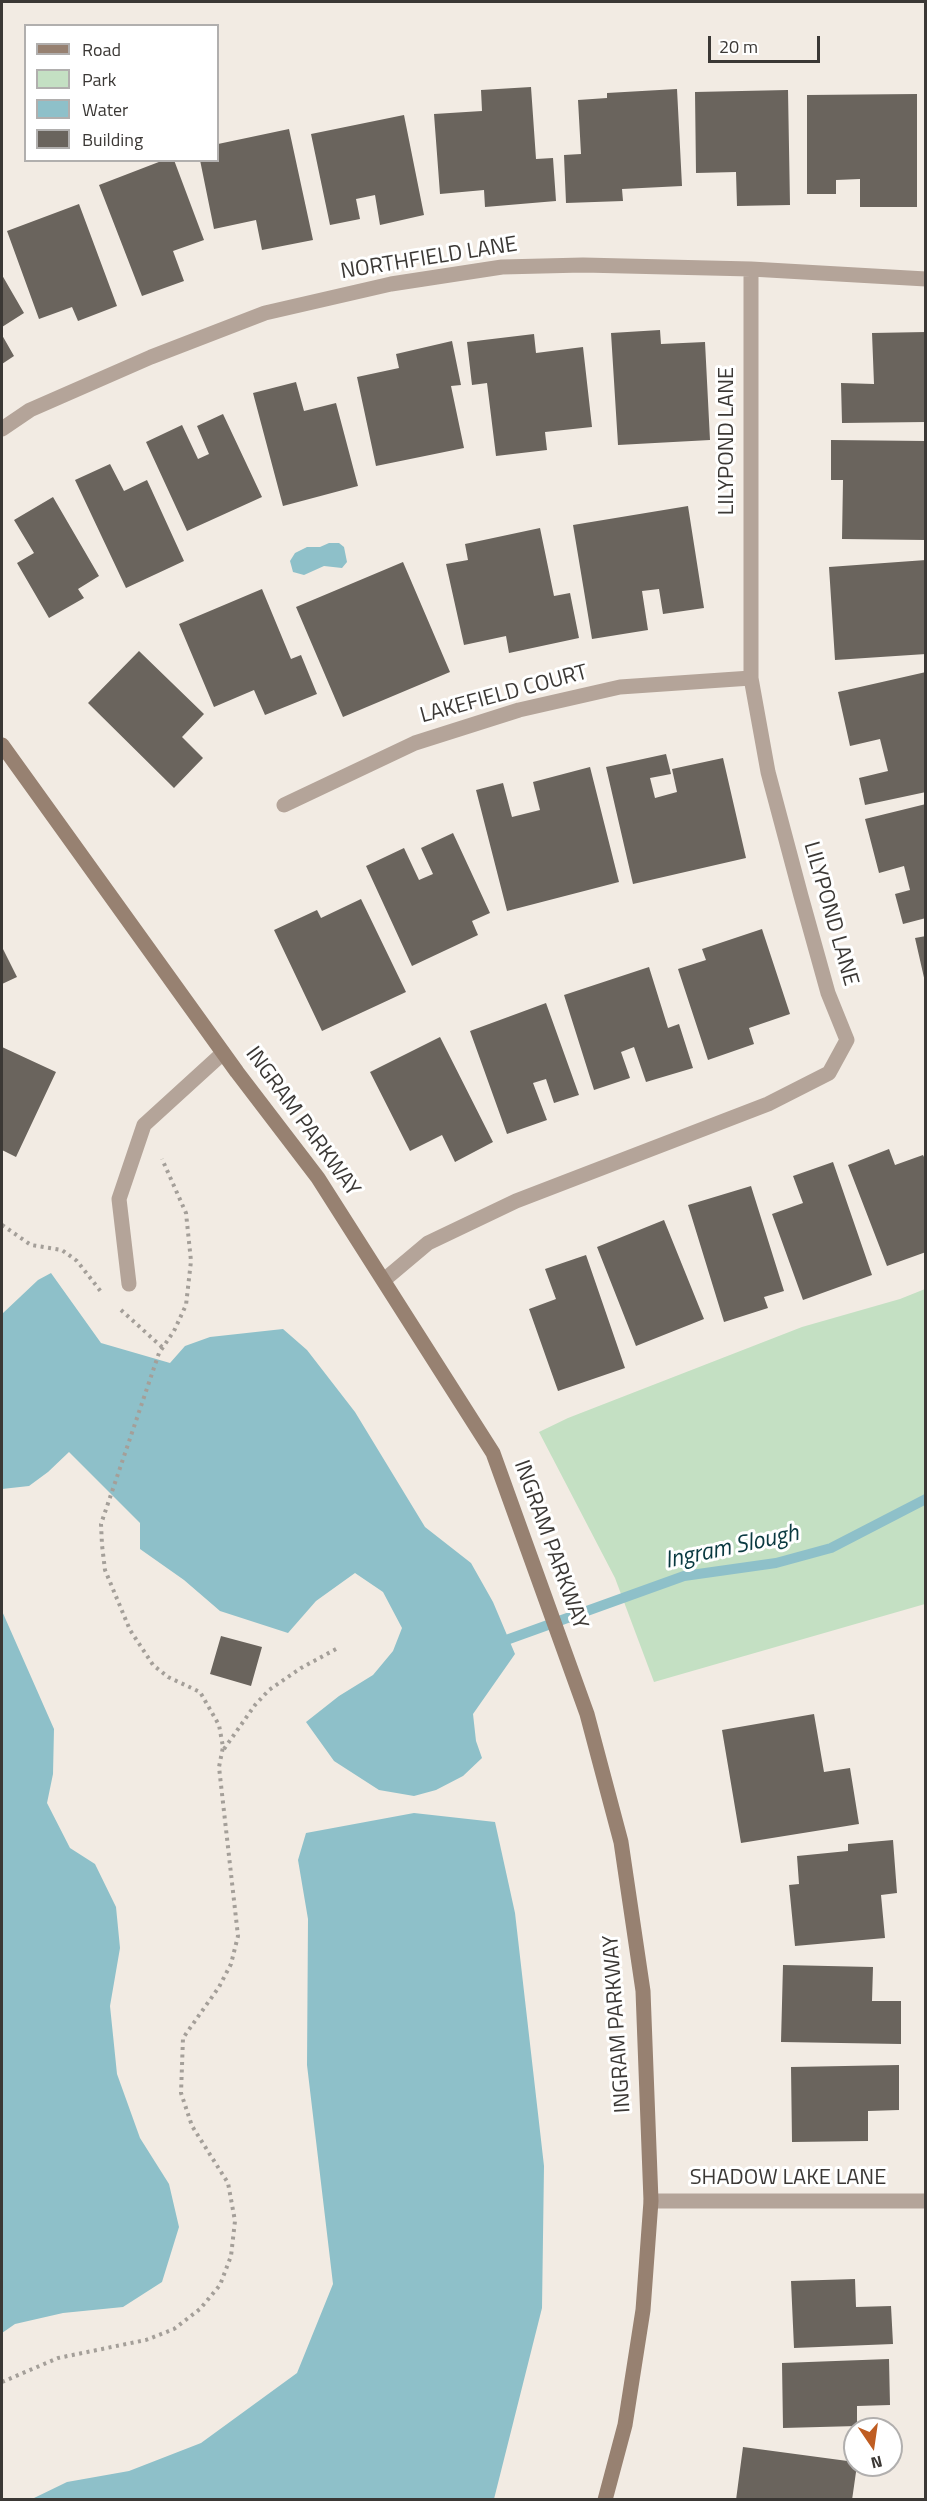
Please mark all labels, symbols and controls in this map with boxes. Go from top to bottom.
legend [24,24,219,162]
scale bar [711,24,824,62]
text: 20 m [719,33,758,60]
text: Road [82,36,121,63]
text: Park [82,66,116,93]
text: Water [82,96,128,123]
text: Building [82,126,143,153]
street label: NORTHFIELD LANE [339,232,519,286]
street label: LILYPOND LANE [715,367,741,515]
street label: LAKEFIELD COURT [417,660,591,730]
street label: LILYPOND LANE [797,839,863,989]
street label: INGRAM PARKWAY [239,1042,365,1202]
street label: INGRAM PARKWAY [507,1457,593,1633]
water label: Ingram Slough [662,1520,802,1576]
street label: INGRAM PARKWAY [599,1934,637,2114]
street label: SHADOW LAKE LANE [690,2166,886,2192]
north arrow [843,2417,903,2477]
text: N [868,2450,885,2476]

